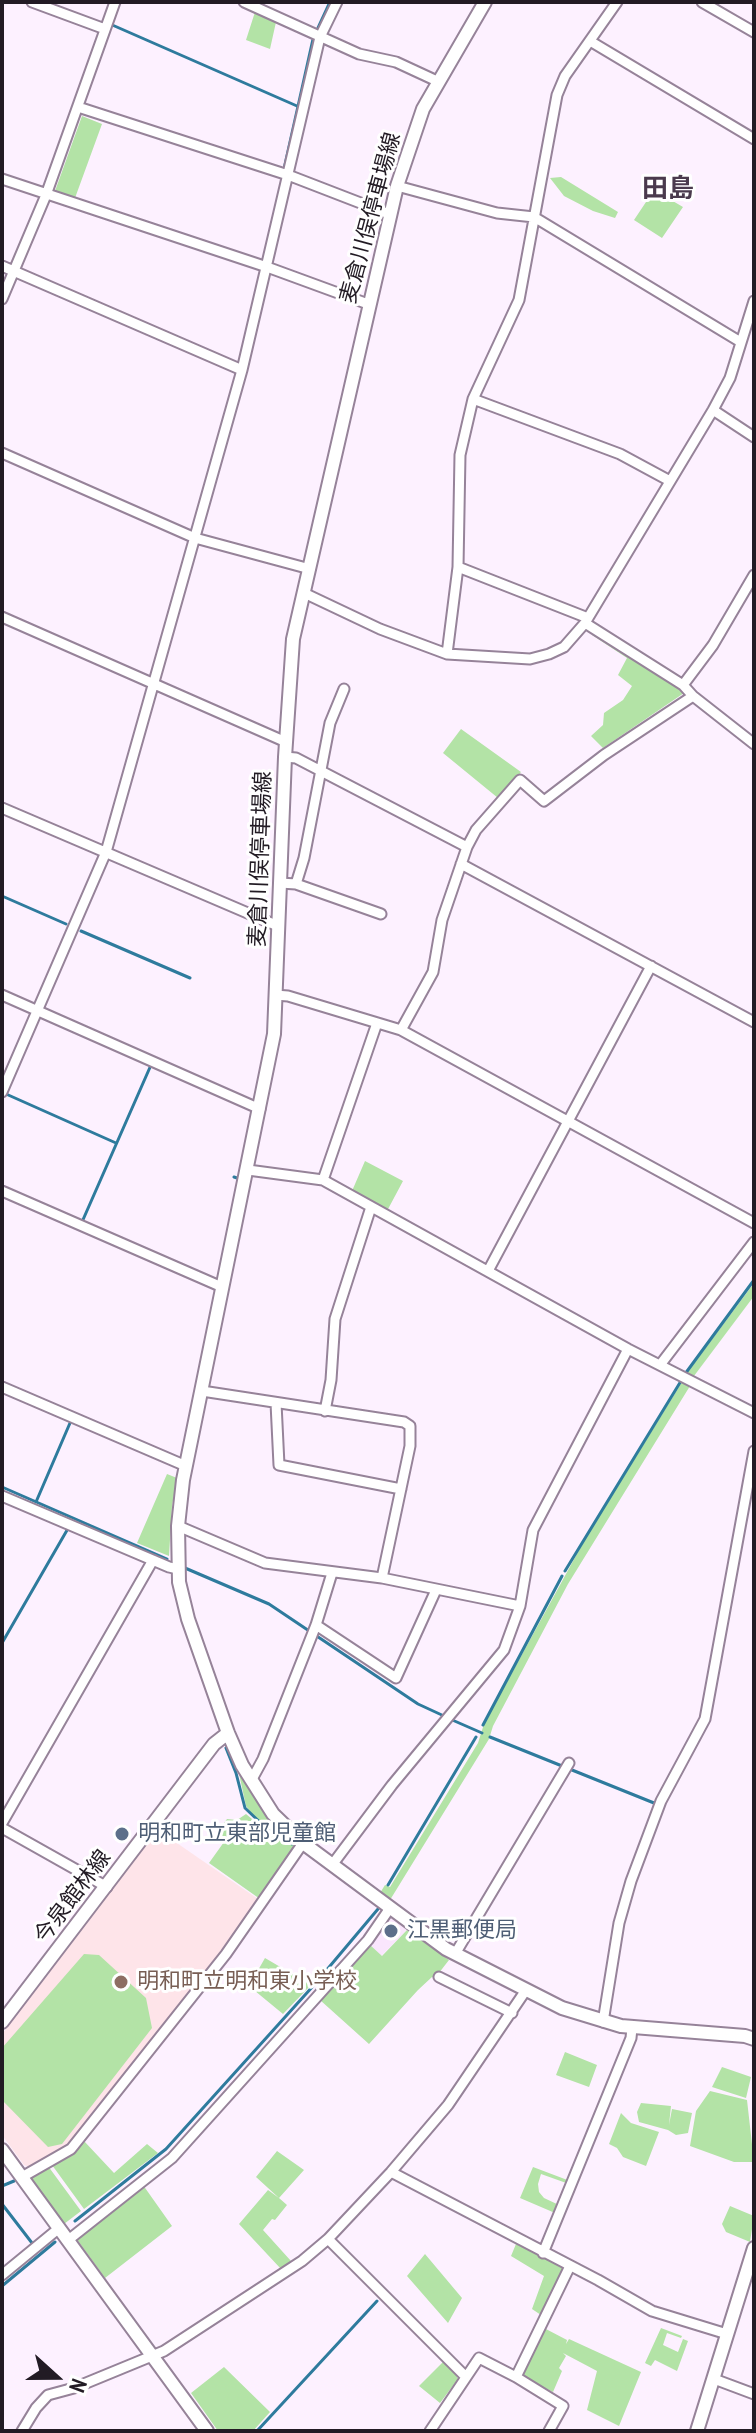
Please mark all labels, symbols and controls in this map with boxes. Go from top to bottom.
street label: 麦倉川俣停車場線 [335,130,407,306]
district label: 田島 [642,174,694,206]
street label: 麦倉川俣停車場線 [245,771,277,947]
place label: 明和町立東部児童館 [138,1821,336,1847]
marker: 明和町立東部児童館 [113,1825,131,1843]
street label: 今泉館林線 [29,1845,117,1949]
place label: 江黒郵便局 [407,1918,517,1944]
marker: 江黒郵便局 [382,1922,400,1940]
place label: 明和町立明和東小学校 [137,1969,357,1995]
marker: 明和町立明和東小学校 [112,1973,130,1991]
north arrow [16,2337,96,2417]
text: N [63,2375,94,2396]

